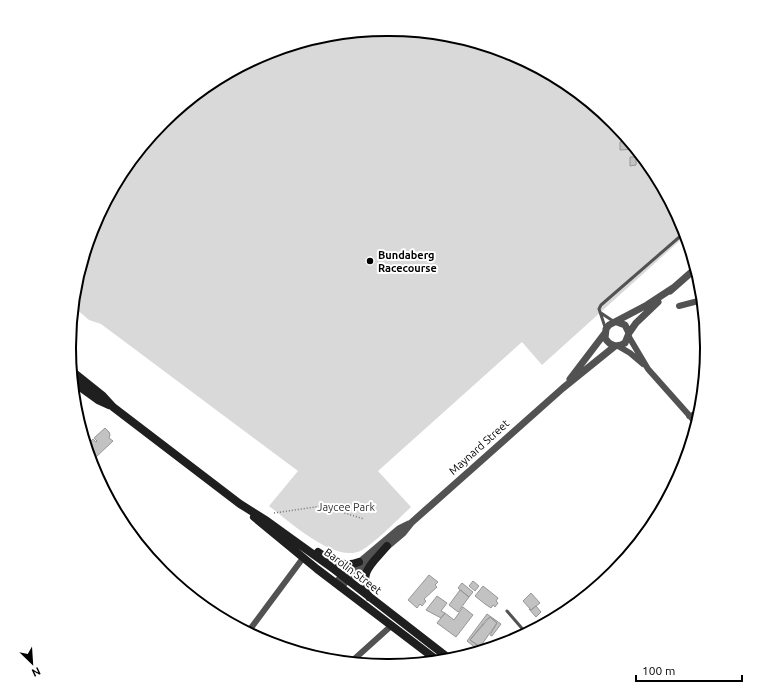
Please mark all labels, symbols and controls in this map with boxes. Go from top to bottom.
place label: Bundaberg Racecourse [378,249,437,274]
marker: Bundaberg Racecourse [365,256,375,266]
street label: Maynard Street [447,417,512,477]
park label: Jaycee Park [317,501,375,513]
street label: Barolin Street [322,546,384,597]
north arrow [12,643,52,683]
scale bar [636,657,742,683]
text: 100 m [642,664,675,677]
text: N [30,665,42,679]

